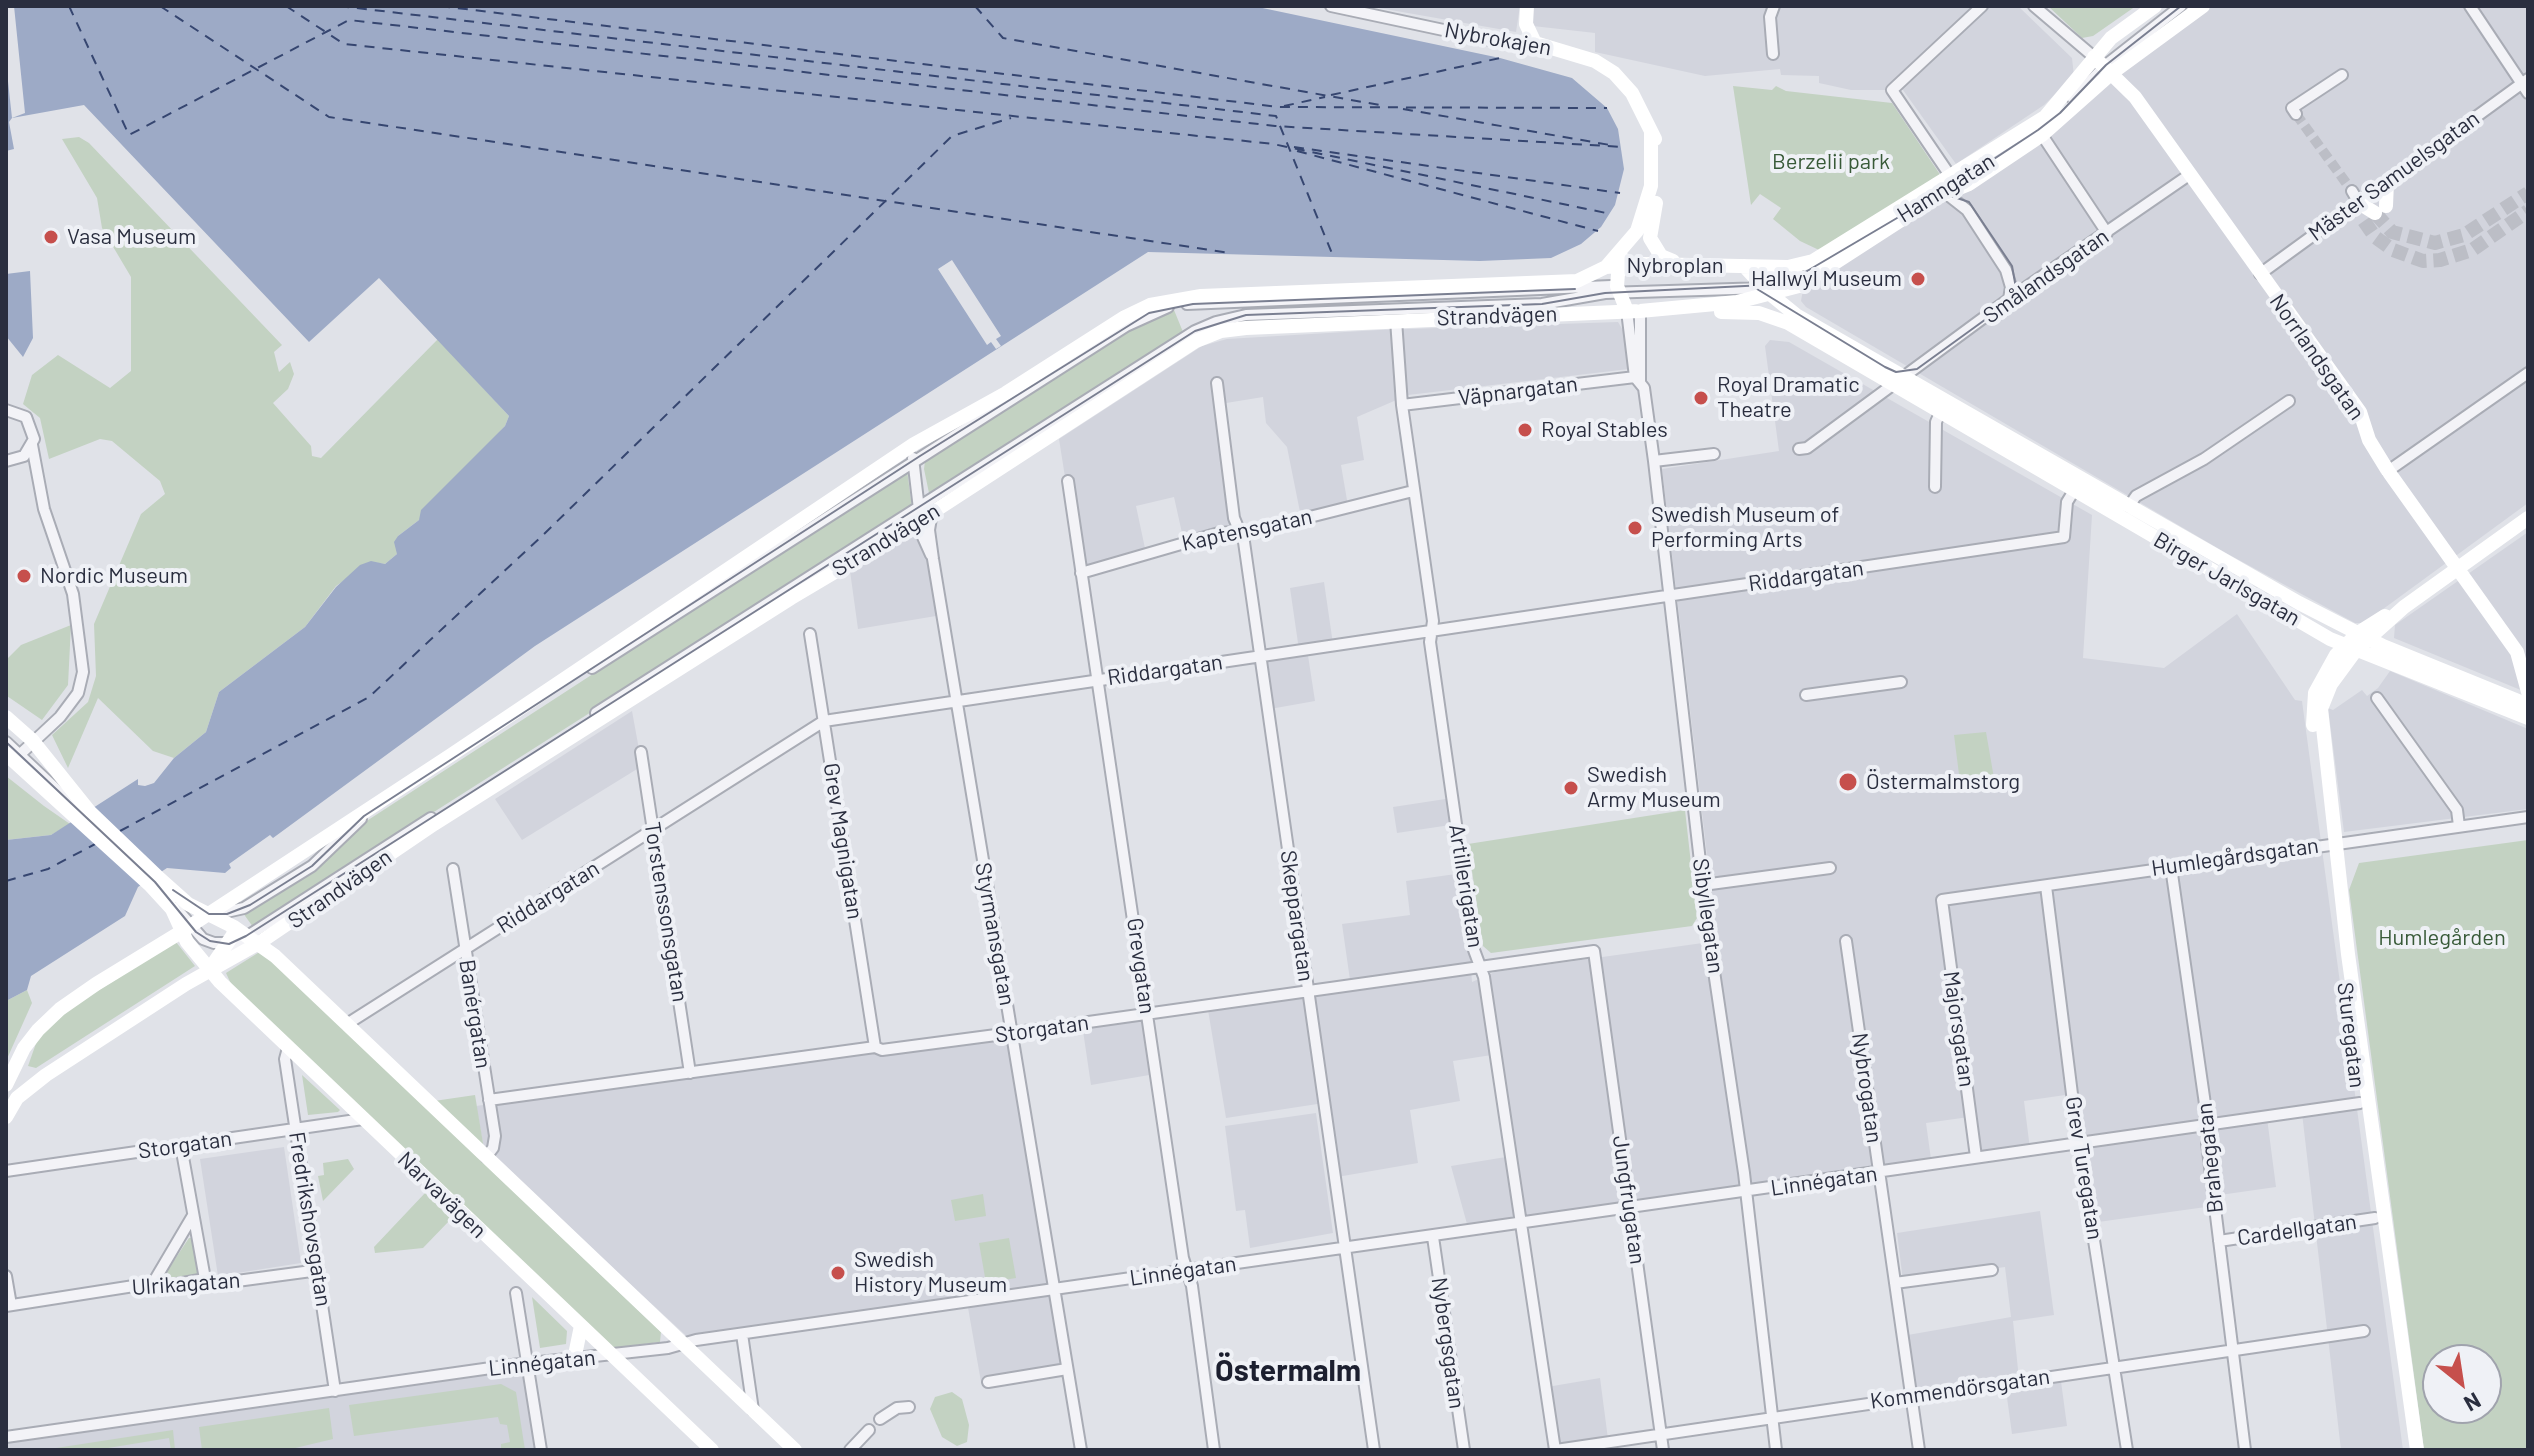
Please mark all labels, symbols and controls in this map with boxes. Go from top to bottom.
street label: Nybrokajen [1443,17,1553,61]
street label: Mäster Samuelsgatan [2303,105,2485,247]
street label: Hamngatan [1892,148,2000,228]
park label: Berzelii park [1772,149,1890,175]
street label: Smålandsgatan [1978,223,2114,329]
place label: Vasa Museum [67,224,196,250]
marker: Vasa Museum [42,228,60,246]
street label: Nybroplan [1626,253,1724,279]
place label: Hallwyl Museum [1751,266,1902,292]
marker: Hallwyl Museum [1909,270,1927,288]
street label: Norrlandsgatan [2264,289,2370,425]
street label: Strandvägen [1436,301,1558,331]
street label: Väpnargatan [1457,371,1579,411]
place label: Royal Dramatic Theatre [1717,372,1860,424]
marker: Royal Dramatic Theatre [1692,389,1710,407]
place label: Royal Stables [1541,417,1668,443]
marker: Royal Stables [1516,421,1534,439]
street label: Strandvägen [828,498,944,582]
place label: Swedish Museum of Performing Arts [1651,502,1839,554]
street label: Kaptensgatan [1179,503,1315,557]
marker: Swedish Museum of Performing Arts [1626,519,1644,537]
street label: Birger Jarlsgatan [2149,526,2305,632]
street label: Riddargatan [1747,555,1865,597]
place label: Nordic Museum [40,563,188,589]
marker: Nordic Museum [15,567,33,585]
street label: Riddargatan [1106,649,1224,691]
street label: Grev Magnigatan [818,761,868,921]
place label: Swedish Army Museum [1587,762,1721,814]
place label: Östermalmstorg [1866,769,2020,795]
marker: Östermalmstorg [1837,771,1859,793]
marker: Swedish Army Museum [1562,779,1580,797]
street label: Torstenssonsgatan [639,820,693,1004]
street label: Artillerigatan [1443,822,1489,950]
street label: Humlegårdsgatan [2150,832,2320,882]
street label: Strandvägen [283,844,397,934]
street label: Skeppargatan [1275,849,1319,983]
street label: Riddargatan [492,855,604,939]
street label: Sibyllegatan [1687,857,1729,975]
street label: Styrmansgatan [969,860,1021,1008]
street label: Grevgatan [1121,916,1161,1016]
park label: Humlegården [2378,925,2506,951]
street label: Banérgatan [453,958,497,1070]
street label: Majorsgatan [1938,969,1980,1089]
street label: Sturegatan [2331,981,2371,1089]
street label: Storgatan [993,1009,1091,1049]
street label: Nybrogatan [1846,1031,1888,1145]
street label: Grev Turegatan [2060,1094,2108,1242]
street label: Brahegatan [2191,1102,2229,1214]
street label: Storgatan [136,1125,234,1165]
street label: Fredrikshovsgatan [283,1130,337,1308]
street label: Jungfrugatan [1607,1134,1651,1266]
street label: Narvavägen [392,1146,492,1244]
street label: Linnégatan [1769,1160,1879,1202]
street label: Cardellgatan [2236,1209,2358,1251]
place label: Swedish History Museum [854,1247,1007,1298]
street label: Linnégatan [1128,1250,1238,1292]
marker: Swedish History Museum [829,1264,847,1282]
street label: Ulrikagatan [131,1267,241,1301]
street label: Nybergsgatan [1426,1276,1470,1410]
street label: Linnégatan [487,1344,597,1382]
north arrow [2422,1344,2502,1424]
district label: Östermalm [1215,1353,1361,1389]
street label: Kommendörsgatan [1868,1363,2052,1415]
text: N [2460,1388,2486,1418]

